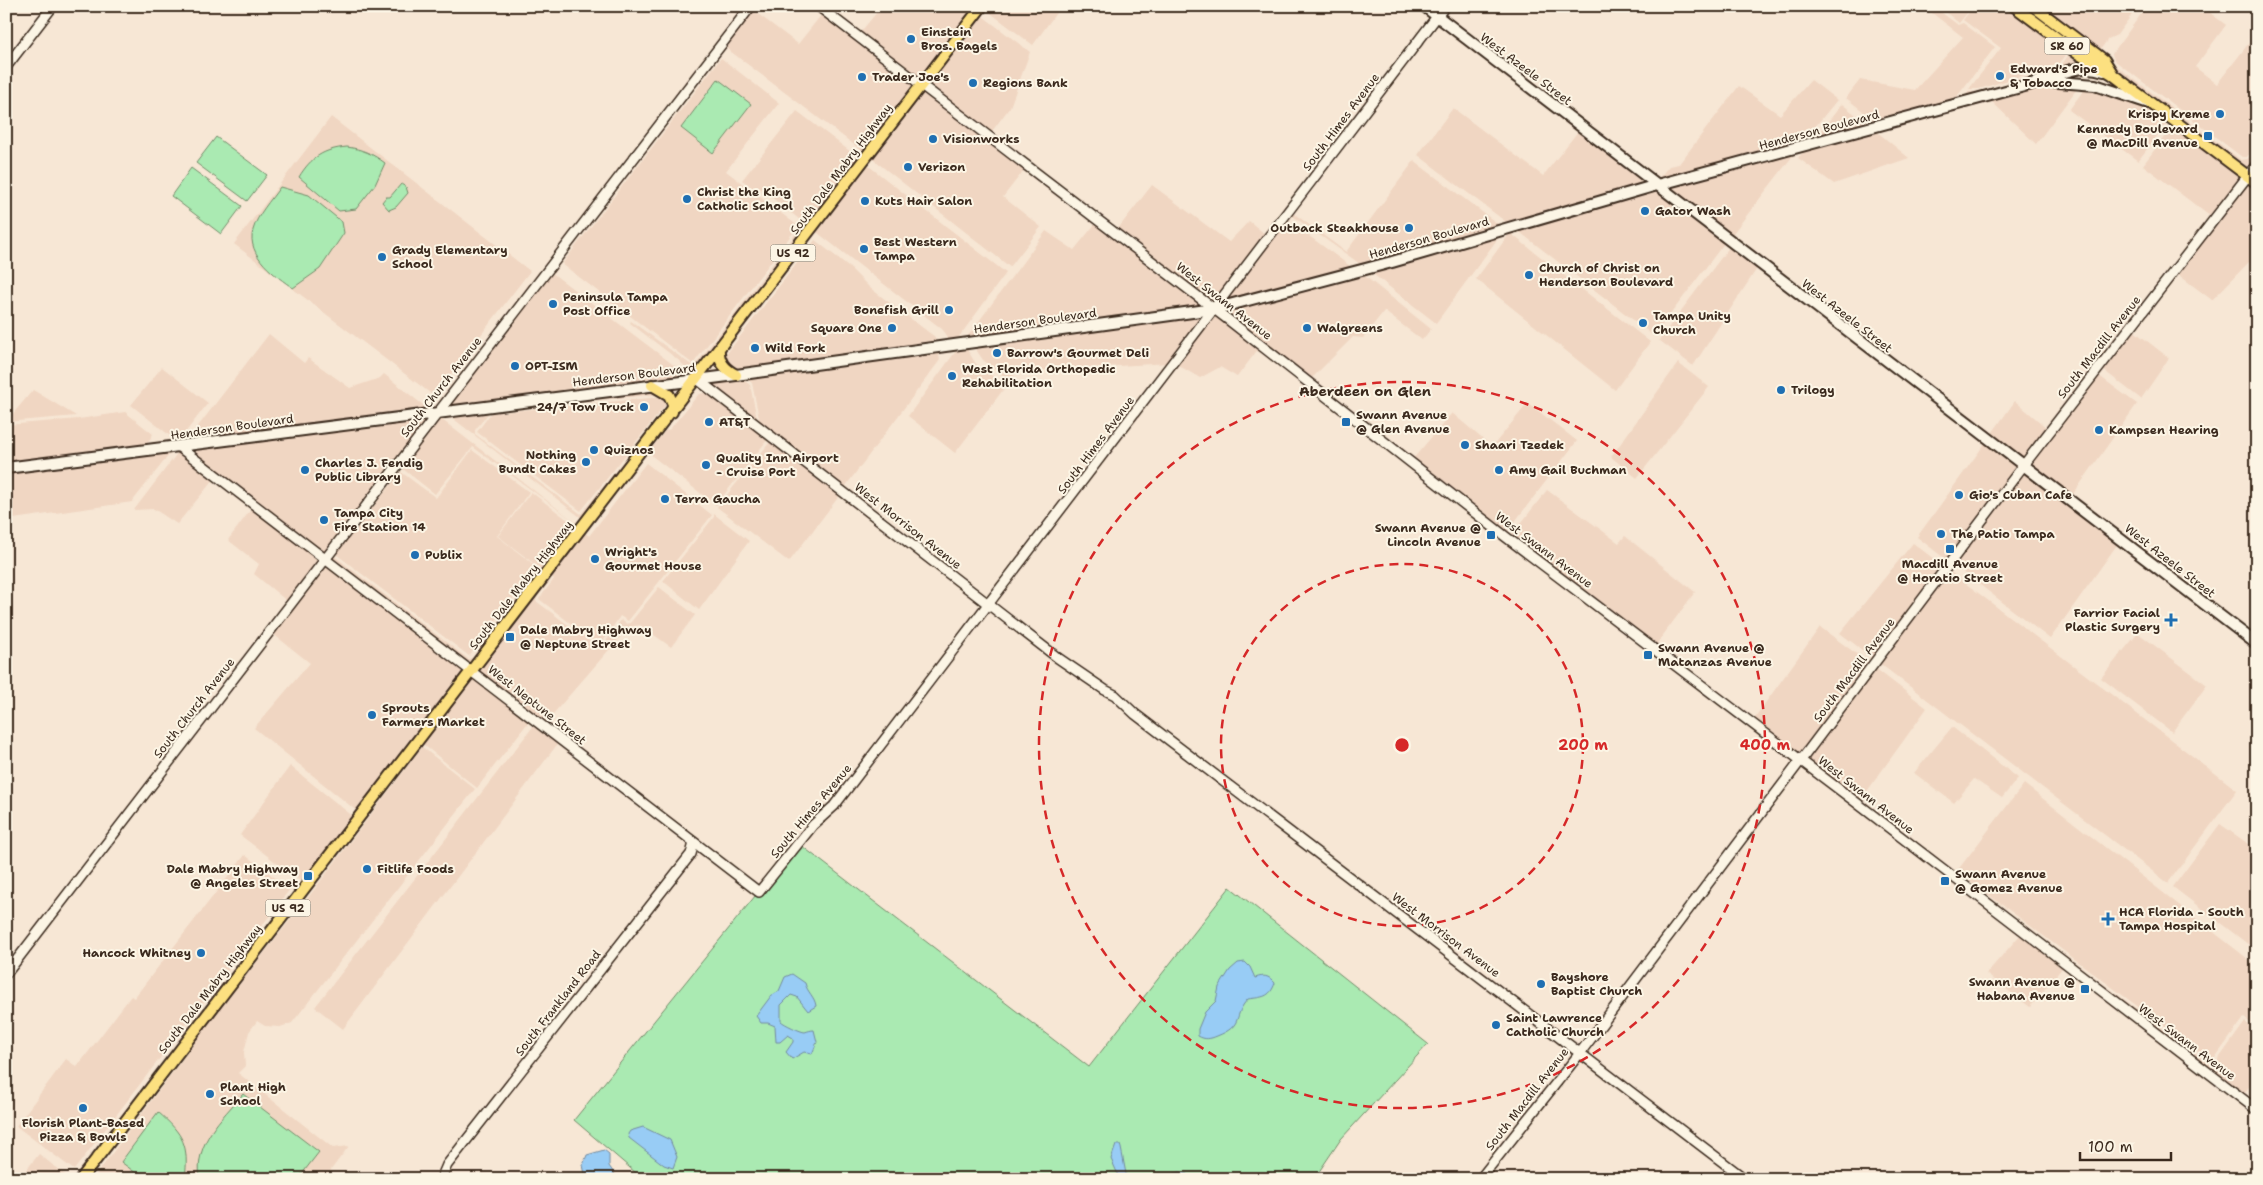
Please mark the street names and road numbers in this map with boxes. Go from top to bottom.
street label: West Azeele Street [1477,29,1575,109]
road number: SR 60 [2044,37,2090,54]
street label: South Himes Avenue [1299,70,1383,174]
street label: South Dale Mabry Highway [787,100,896,238]
street label: Henderson Boulevard [1757,106,1881,154]
street label: Henderson Boulevard [1367,213,1491,263]
road number: US 92 [770,244,816,262]
street label: West Swann Avenue [1173,258,1275,344]
street label: West Azeele Street [1798,276,1896,356]
street label: South Macdill Avenue [2054,292,2144,402]
street label: Henderson Boulevard [972,304,1098,338]
street label: South Church Avenue [397,333,485,441]
street label: Henderson Boulevard [571,359,697,390]
street label: South Himes Avenue [1054,393,1138,497]
street label: Henderson Boulevard [169,410,295,444]
street label: West Morrison Avenue [851,479,965,573]
street label: West Swann Avenue [1492,508,1596,592]
street label: South Dale Mabry Highway [465,517,577,653]
street label: West Azeele Street [2121,521,2219,601]
street label: South Macdill Avenue [1810,615,1899,725]
street label: South Church Avenue [150,654,238,762]
street label: West Neptune Street [485,662,589,748]
street label: West Swann Avenue [1815,752,1917,838]
street label: South Himes Avenue [767,760,855,861]
street label: West Morrison Avenue [1389,889,1504,981]
road number: US 92 [266,900,310,916]
street label: South Dale Mabry Highway [154,921,266,1057]
street label: South Frankland Road [512,947,605,1059]
street label: West Swann Avenue [2135,1000,2239,1084]
street label: South Macdill Avenue [1482,1044,1572,1154]

